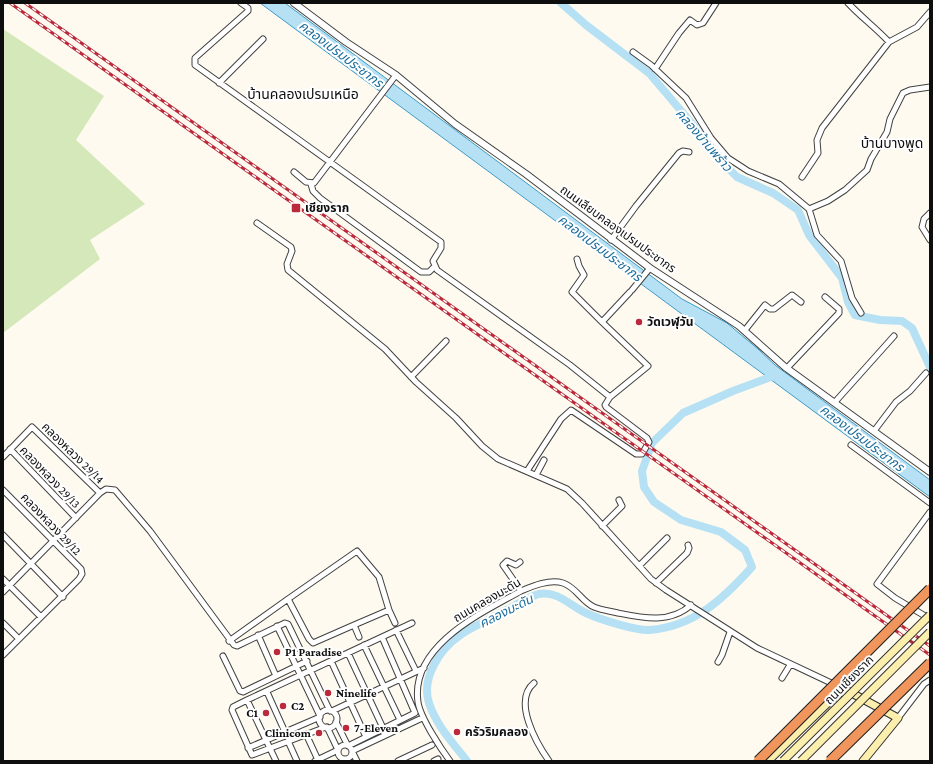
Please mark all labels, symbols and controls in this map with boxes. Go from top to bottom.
water label: คลองเปรมประชากร [296,18,387,91]
district label: บ้านคลองเปรมเหนือ [247,86,359,102]
water label: คลองบ้านพร้าว [673,106,736,175]
district label: บ้านบางพูด [861,135,923,152]
street label: ถนนเลียบคลองเปรมประชากร [557,182,679,276]
place label: เชียงราก [305,201,349,215]
marker: เชียงราก [290,202,302,214]
water label: คลองเปรมประชากร [555,211,645,285]
place label: วัดเวฬุวัน [647,315,693,329]
marker: วัดเวฬุวัน [634,317,644,327]
water label: คลองเปรมประชากร [817,402,908,475]
street label: คลองหลวง 29/14 [39,420,107,486]
street label: คลองหลวง 29/13 [17,443,83,511]
street label: คลองหลวง 29/12 [18,490,84,558]
street label: ถนนคลองมะดัน [451,575,523,625]
water label: คลองมะดัน [477,591,535,631]
place label: P1 Paradise [285,645,342,659]
marker: P1 Paradise [272,647,282,657]
street label: ถนนเชียงราก [822,653,876,707]
place label: Ninelife [336,686,377,700]
marker: Ninelife [323,688,333,698]
place label: C2 [291,699,304,713]
marker: C2 [278,701,288,711]
place label: C1 [246,706,259,720]
marker: C1 [261,708,271,718]
place label: 7-Eleven [354,721,398,735]
marker: 7-Eleven [341,723,351,733]
place label: ครัวริมคลอง [465,725,528,739]
place label: Clinicom [265,726,312,740]
marker: ครัวริมคลอง [452,727,462,737]
marker: Clinicom [314,728,324,738]

